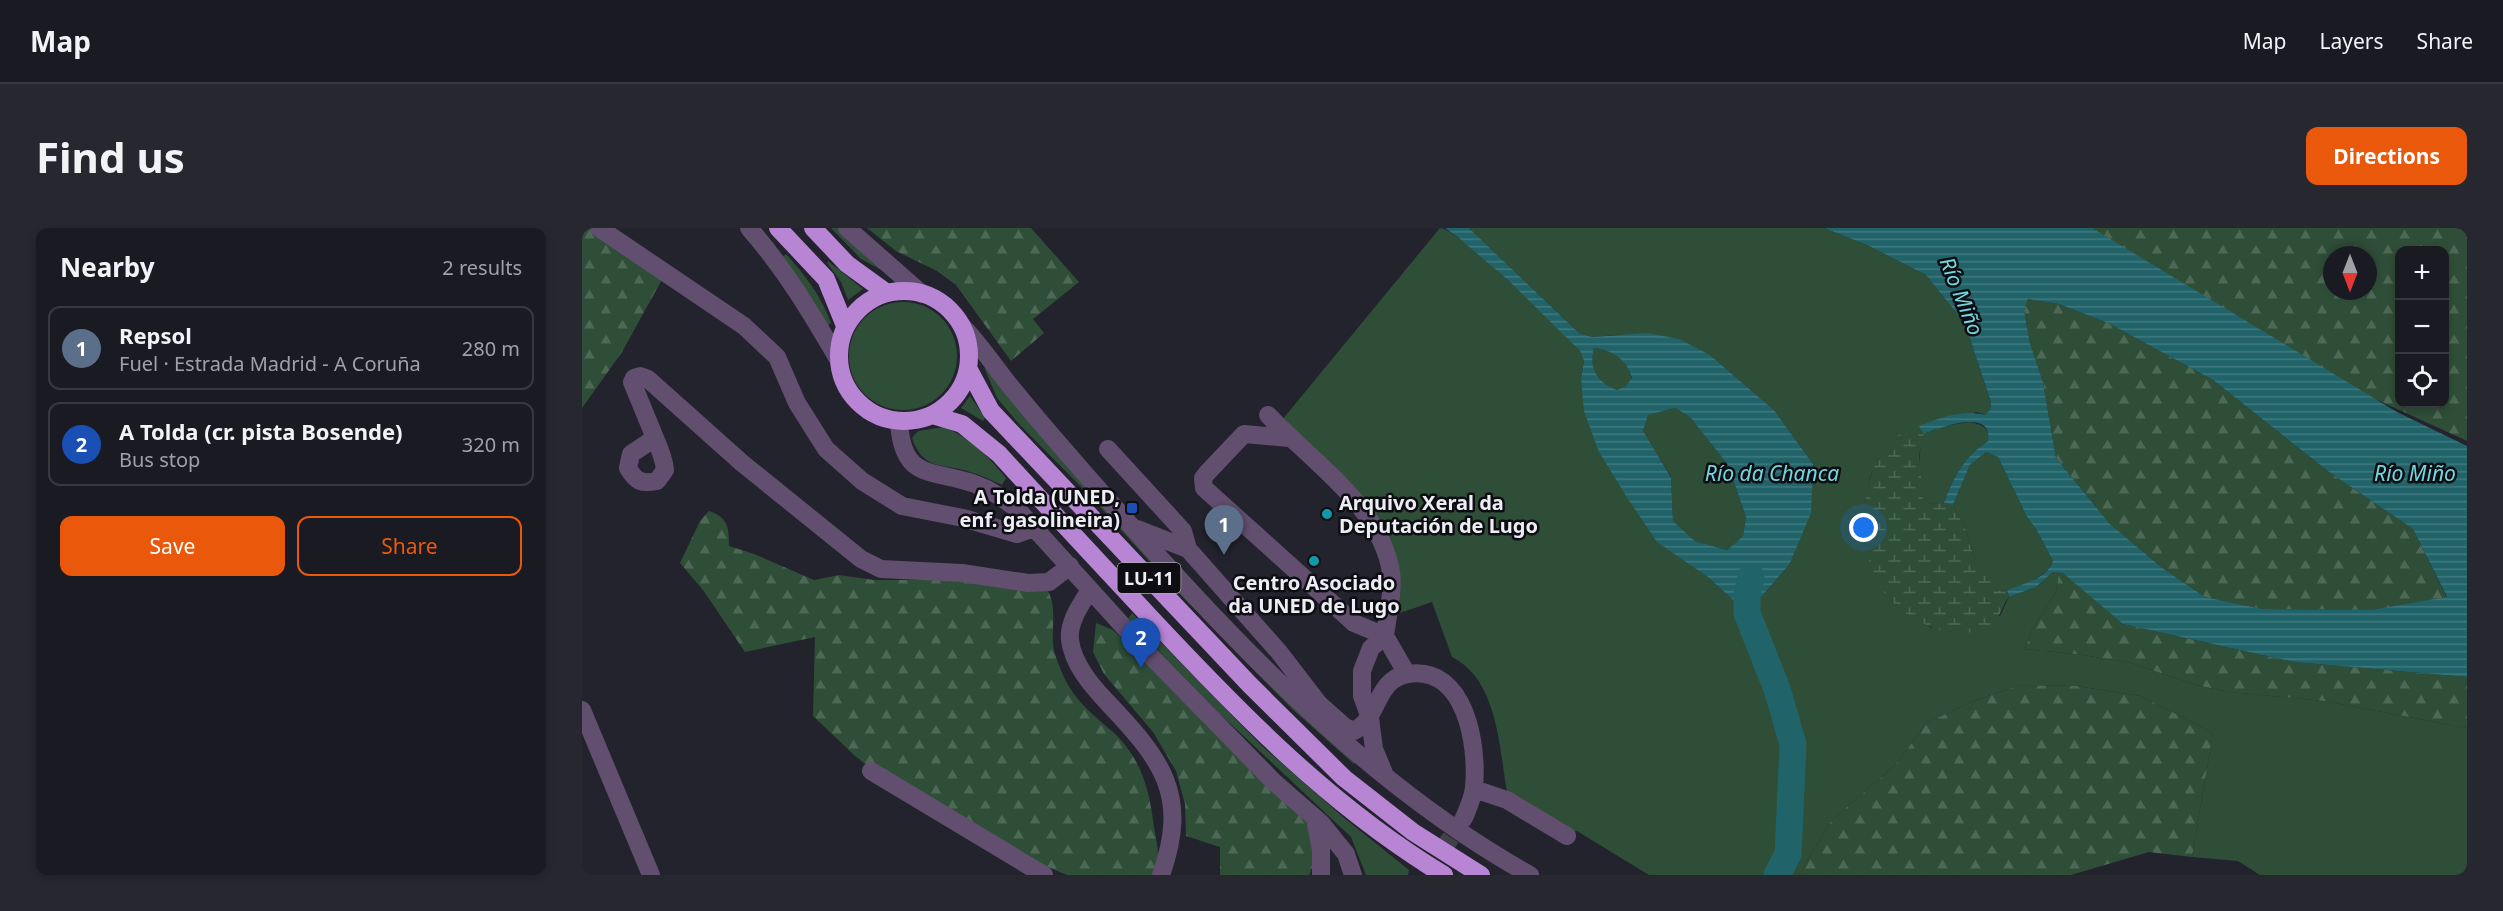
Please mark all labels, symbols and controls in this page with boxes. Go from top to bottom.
text: Map [30,22,91,60]
text: Map [2243,27,2287,55]
text: Layers [2320,27,2384,55]
text: Share [2417,27,2473,55]
button: Directions [2306,127,2467,185]
text: Find us [36,128,185,185]
north arrow [2323,246,2377,300]
map controls [2395,246,2449,408]
button: + [2395,246,2449,300]
text: Nearby [60,249,155,285]
water label: Río Miño [1934,253,1990,339]
text: 2 results [442,254,522,281]
button: − [2395,300,2449,354]
text: Repsol [119,320,192,350]
text: 1 [76,335,87,362]
text: 280 m [462,335,520,362]
text: Fuel · Estrada Madrid - A Coruña [119,350,421,377]
button: locate [2395,354,2449,408]
text: A Tolda (cr. pista Bosende) [119,416,403,446]
text: 2 [76,431,87,458]
text: 320 m [462,431,520,458]
text: Bus stop [119,446,200,473]
water label: Río da Chanca [1705,459,1839,487]
water label: Río Miño [2374,459,2456,487]
place label: A Tolda (UNED, enf. gasolineira) [960,483,1120,533]
place label: Arquivo Xeral da Deputación de Lugo [1339,489,1538,539]
marker: A Tolda (UNED, enf. gasolineira) [1125,501,1139,515]
pin: 1 [1204,506,1244,555]
marker: Arquivo Xeral da Deputación de Lugo [1320,507,1334,521]
your location [1849,513,1878,542]
button: Save [60,516,285,576]
button: Share [297,516,522,576]
marker: Centro Asociado da UNED de Lugo [1307,554,1321,568]
road number: LU-11 [1118,563,1180,593]
place label: Centro Asociado da UNED de Lugo [1228,569,1400,619]
pin: 2 [1122,618,1160,668]

